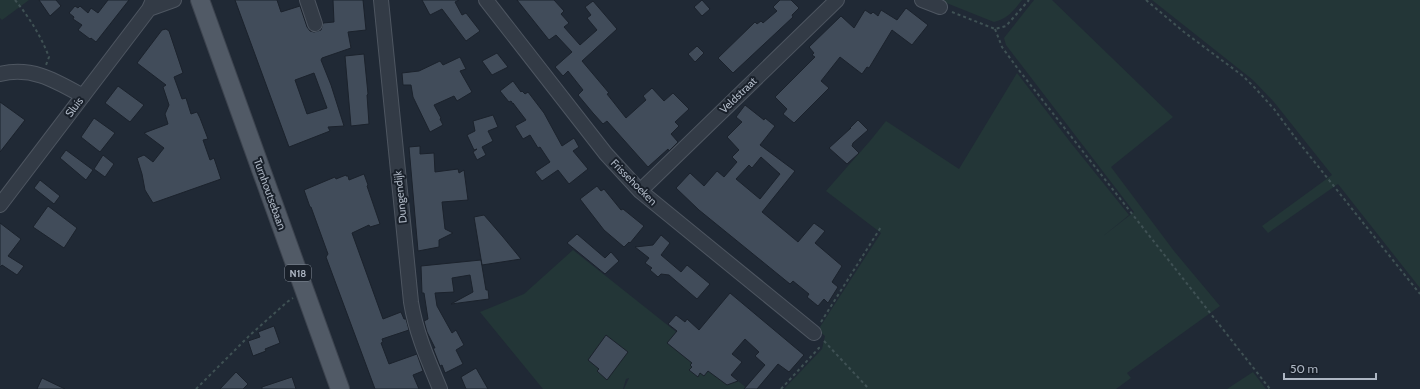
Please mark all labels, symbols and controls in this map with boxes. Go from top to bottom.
street label: Veldstraat [717,74,760,116]
street label: Sluis [62,94,86,120]
street label: Turnhoutsebaan [251,156,289,232]
street label: Frissehoeken [608,156,660,208]
street label: Dungendijk [390,170,410,224]
road number: N18 [285,265,311,281]
scale bar [1284,355,1376,381]
text: 50 m [1290,361,1318,376]

